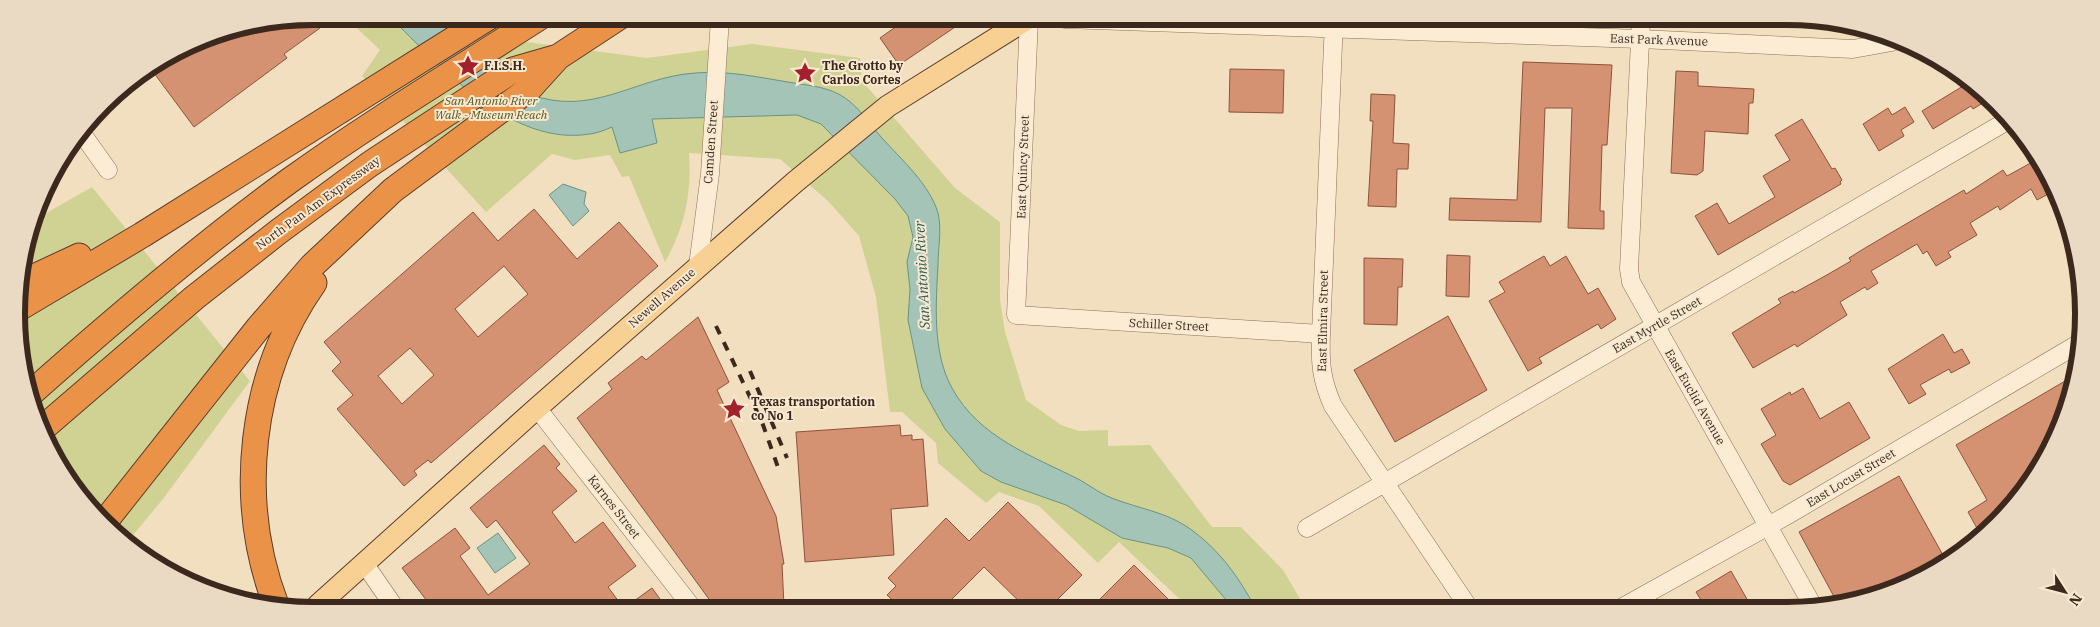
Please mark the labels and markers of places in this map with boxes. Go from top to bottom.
place icon: F.I.S.H. [455,53,481,79]
place label: F.I.S.H. [484,58,526,73]
place label: The Grotto by Carlos Cortes [822,58,903,87]
place icon: The Grotto by Carlos Cortes [792,60,818,86]
place label: Texas transportation co No 1 [751,394,875,423]
place icon: Texas transportation co No 1 [721,396,747,422]

